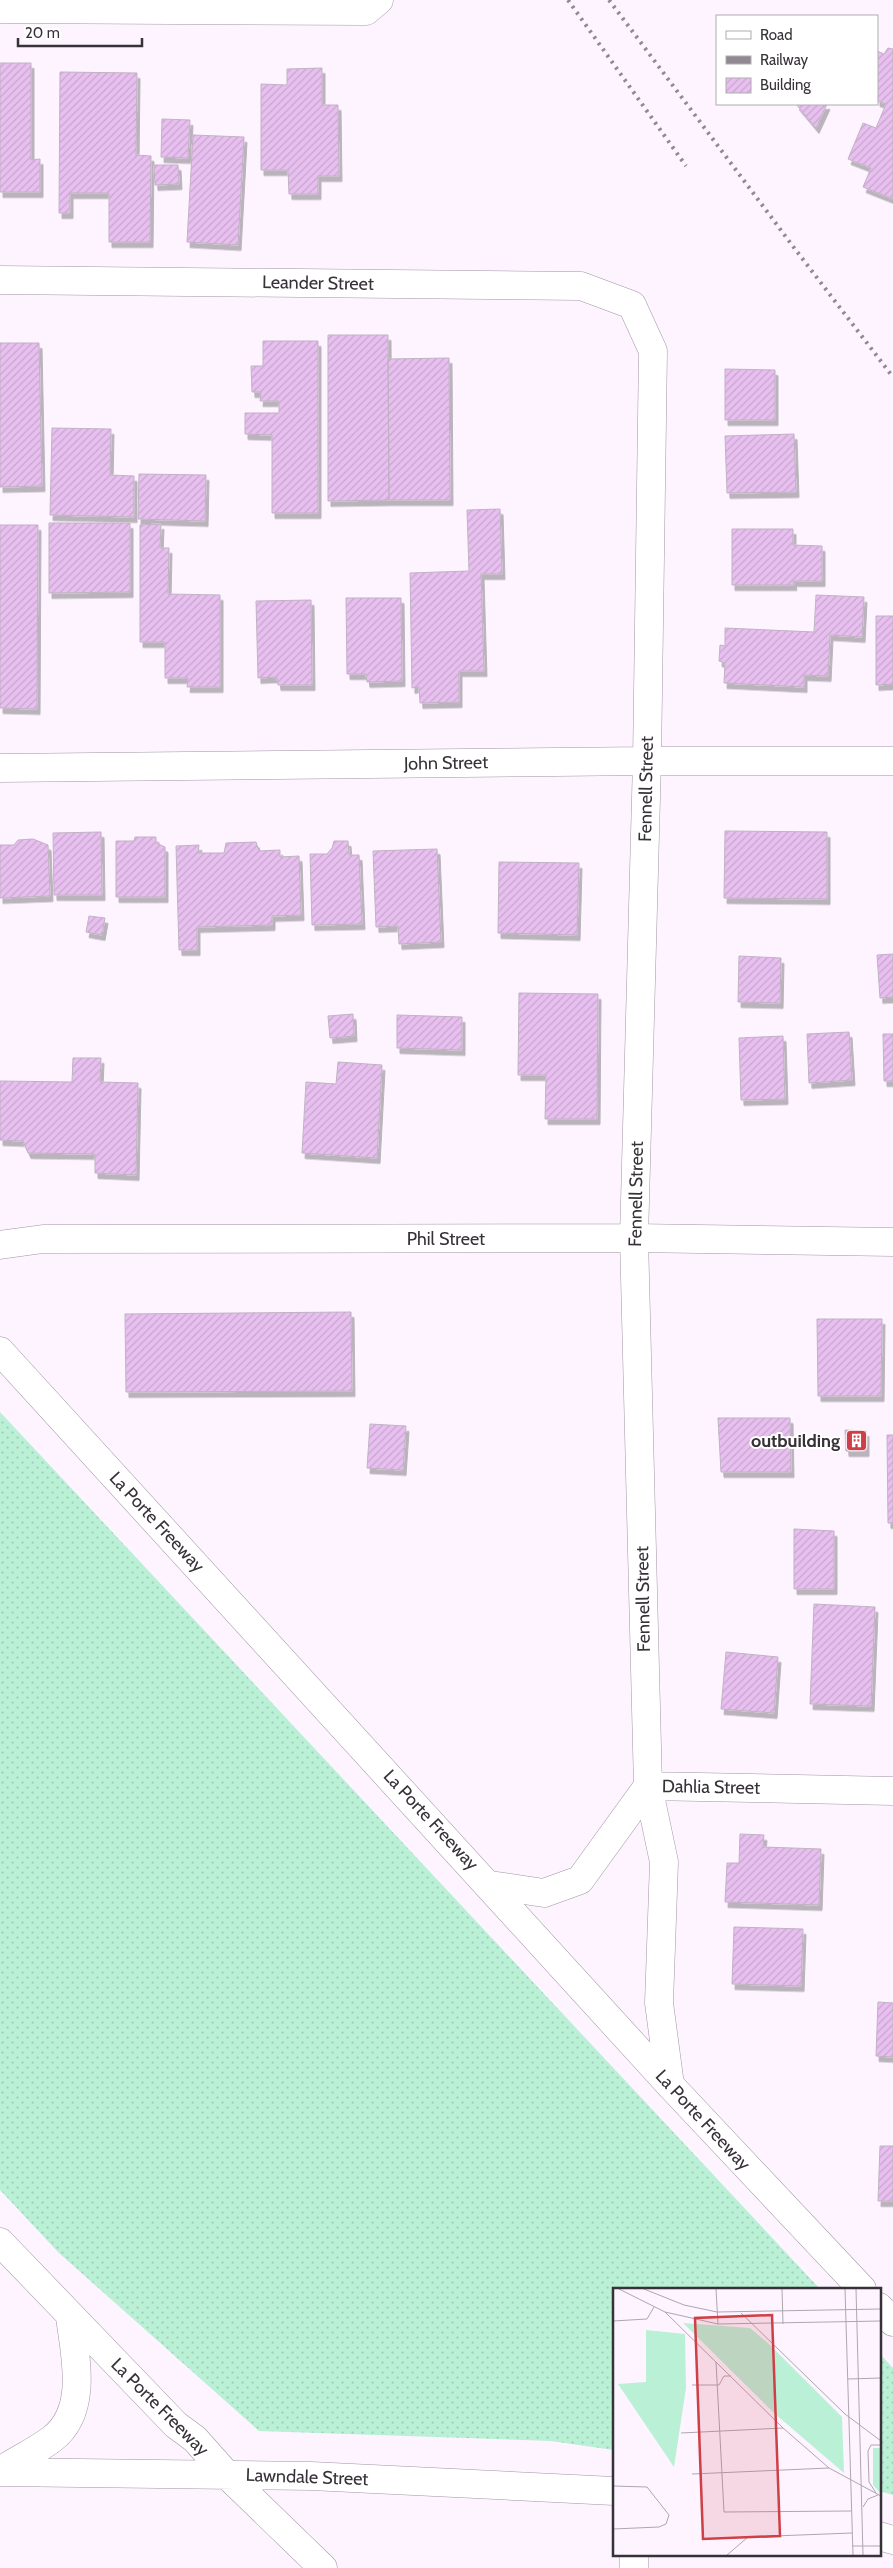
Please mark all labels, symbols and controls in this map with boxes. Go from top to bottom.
scale bar [18,15,141,47]
legend [716,15,878,105]
text: 20 m [25,24,60,42]
text: Road [760,26,793,44]
text: Railway [760,51,809,69]
text: Building [760,76,811,94]
street label: Leander Street [262,271,374,295]
street label: Fennell Street [634,736,658,842]
street label: John Street [403,751,488,775]
street label: Fennell Street [624,1141,648,1247]
street label: Phil Street [407,1228,485,1250]
building icon: outbuilding [844,1429,868,1453]
place label: outbuilding [751,1430,840,1452]
street label: La Porte Freeway [105,1467,209,1577]
street label: Fennell Street [631,1546,655,1652]
street label: La Porte Freeway [379,1765,483,1875]
street label: Dahlia Street [662,1775,760,1799]
street label: La Porte Freeway [651,2065,755,2175]
inset map [613,2288,880,2556]
street label: La Porte Freeway [106,2353,214,2461]
street label: Lawndale Street [245,2464,369,2490]

